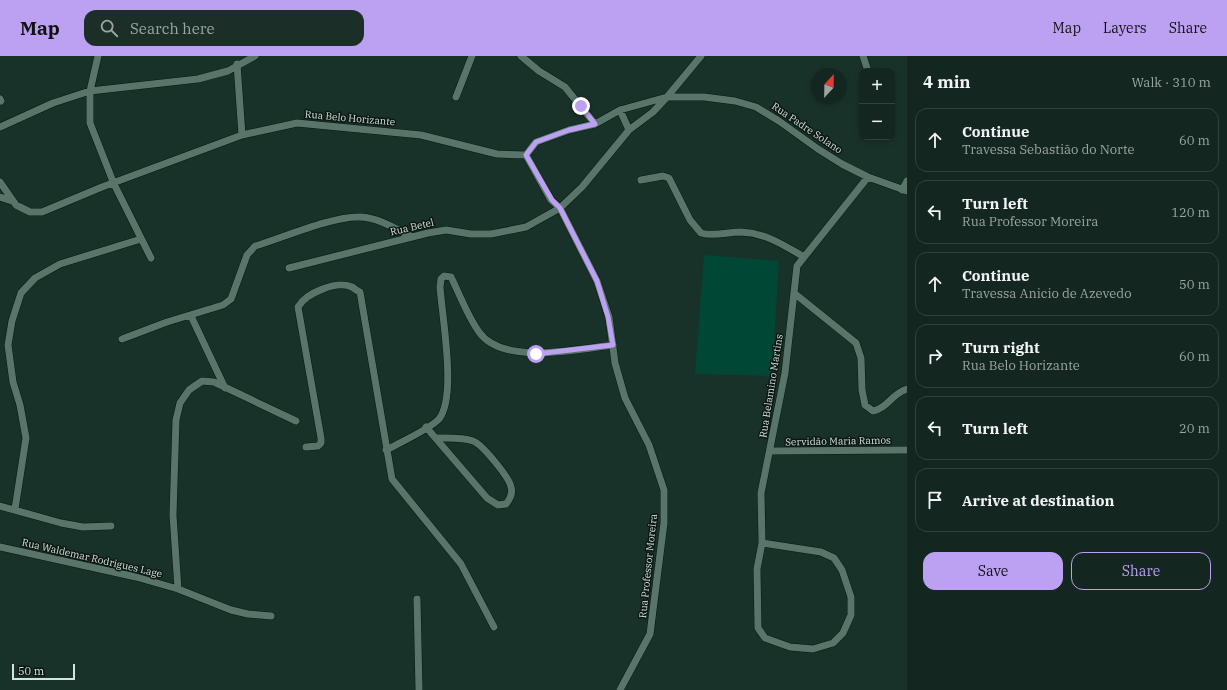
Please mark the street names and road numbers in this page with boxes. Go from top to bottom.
street label: Rua Padre Solano [769,100,845,157]
street label: Rua Belo Horizante [304,108,396,128]
street label: Rua Betel [389,216,435,238]
street label: Rua Belamino Martins [756,333,786,439]
street label: Servidão Maria Ramos [785,434,891,448]
street label: Rua Professor Moreira [636,513,660,619]
street label: Rua Waldemar Rodrigues Lage [21,536,163,580]

